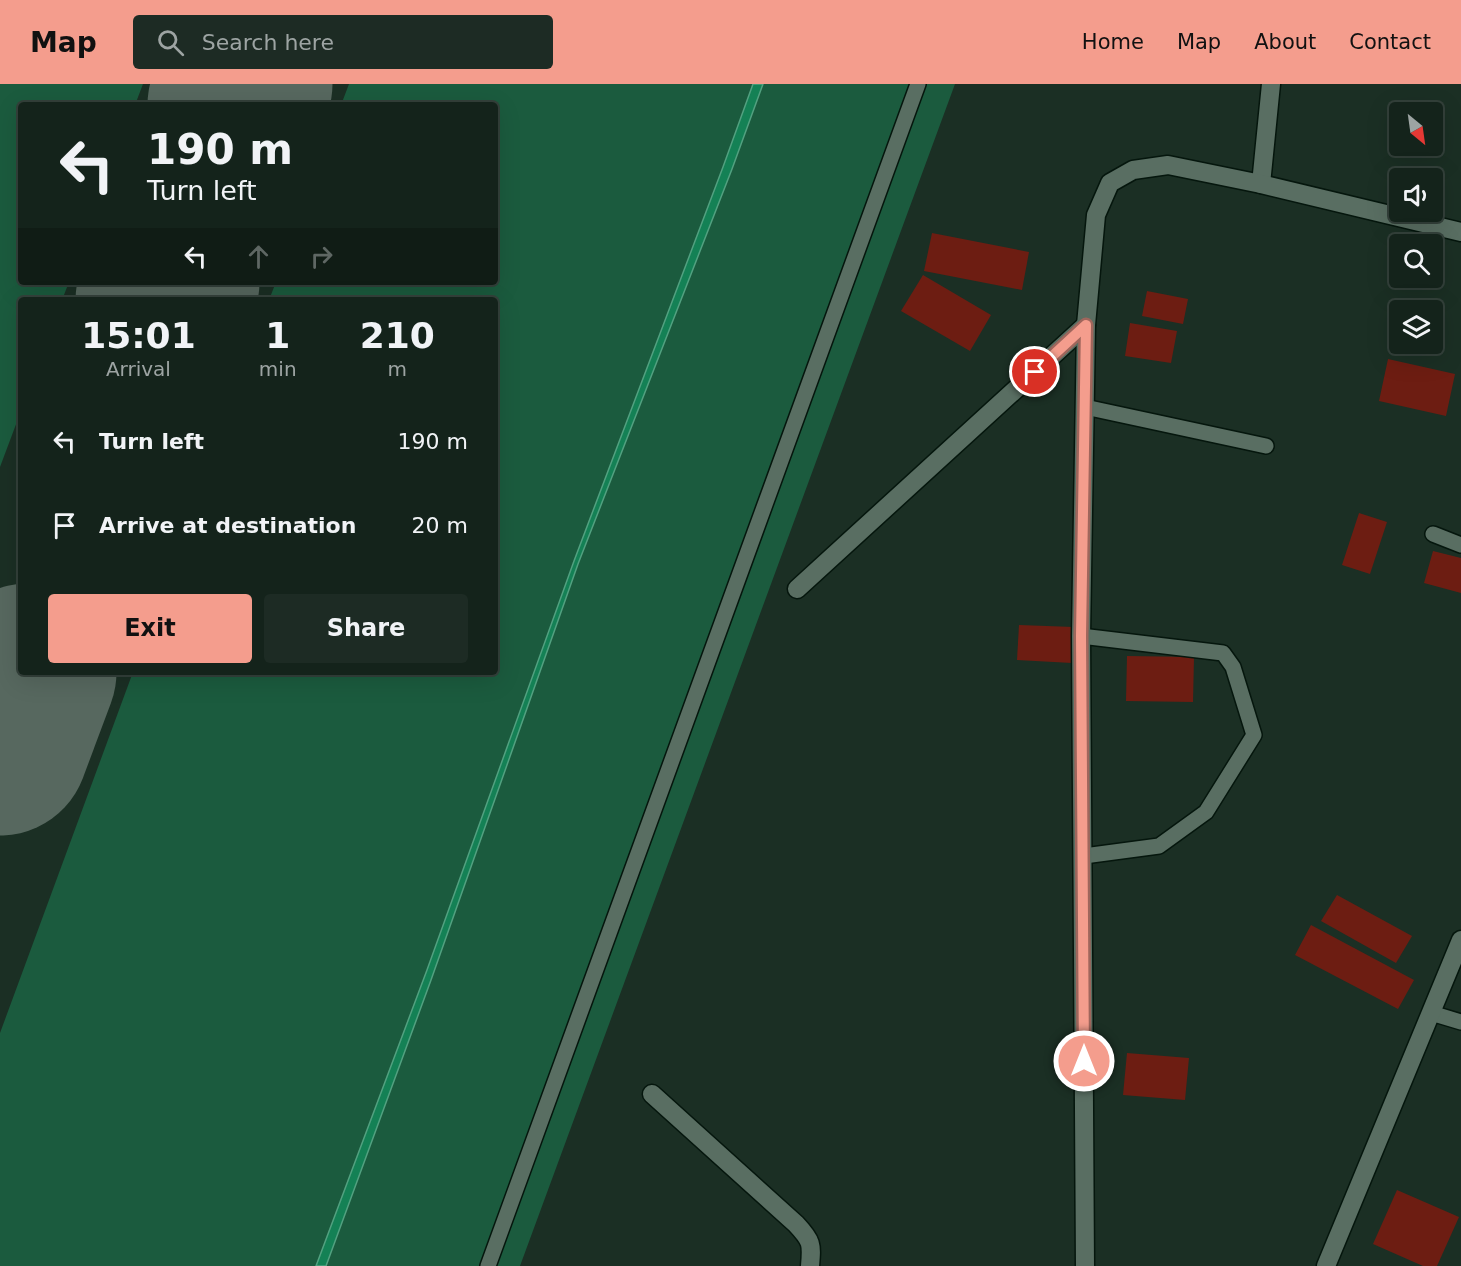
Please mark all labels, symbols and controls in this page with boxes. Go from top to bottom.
search box [133,15,553,69]
text: Map [30,26,97,59]
icon: search [154,26,187,59]
text: Search here [202,30,334,55]
text: Home [1082,30,1144,54]
text: Map [1177,30,1221,54]
text: About [1254,30,1316,54]
text: Contact [1349,30,1431,54]
north arrow [1389,102,1443,156]
map controls [1389,102,1443,354]
text: 190 m [147,125,293,174]
icon: left [48,126,126,204]
button: sound [1389,168,1443,222]
text: Turn left [147,175,257,206]
button: search [1389,234,1443,288]
icon: left [179,240,212,273]
icon: ahead [242,240,275,273]
icon: right [305,240,338,273]
button: layers [1389,300,1443,354]
text: 15:01 [81,315,196,356]
text: 1 [265,315,290,356]
text: 210 [360,315,435,356]
pin [1009,346,1060,397]
icon: arrive [1018,355,1051,388]
text: Arrival [106,357,171,381]
text: min [259,357,297,381]
text: m [388,357,407,381]
icon: left [48,425,81,458]
text: Turn left [99,429,204,454]
text: 190 m [398,429,468,454]
icon: arrive [48,509,81,542]
text: Arrive at destination [99,513,356,538]
text: 20 m [412,513,468,538]
button: Exit [48,594,252,663]
button: Share [264,594,468,663]
position arrow [1052,1029,1116,1093]

